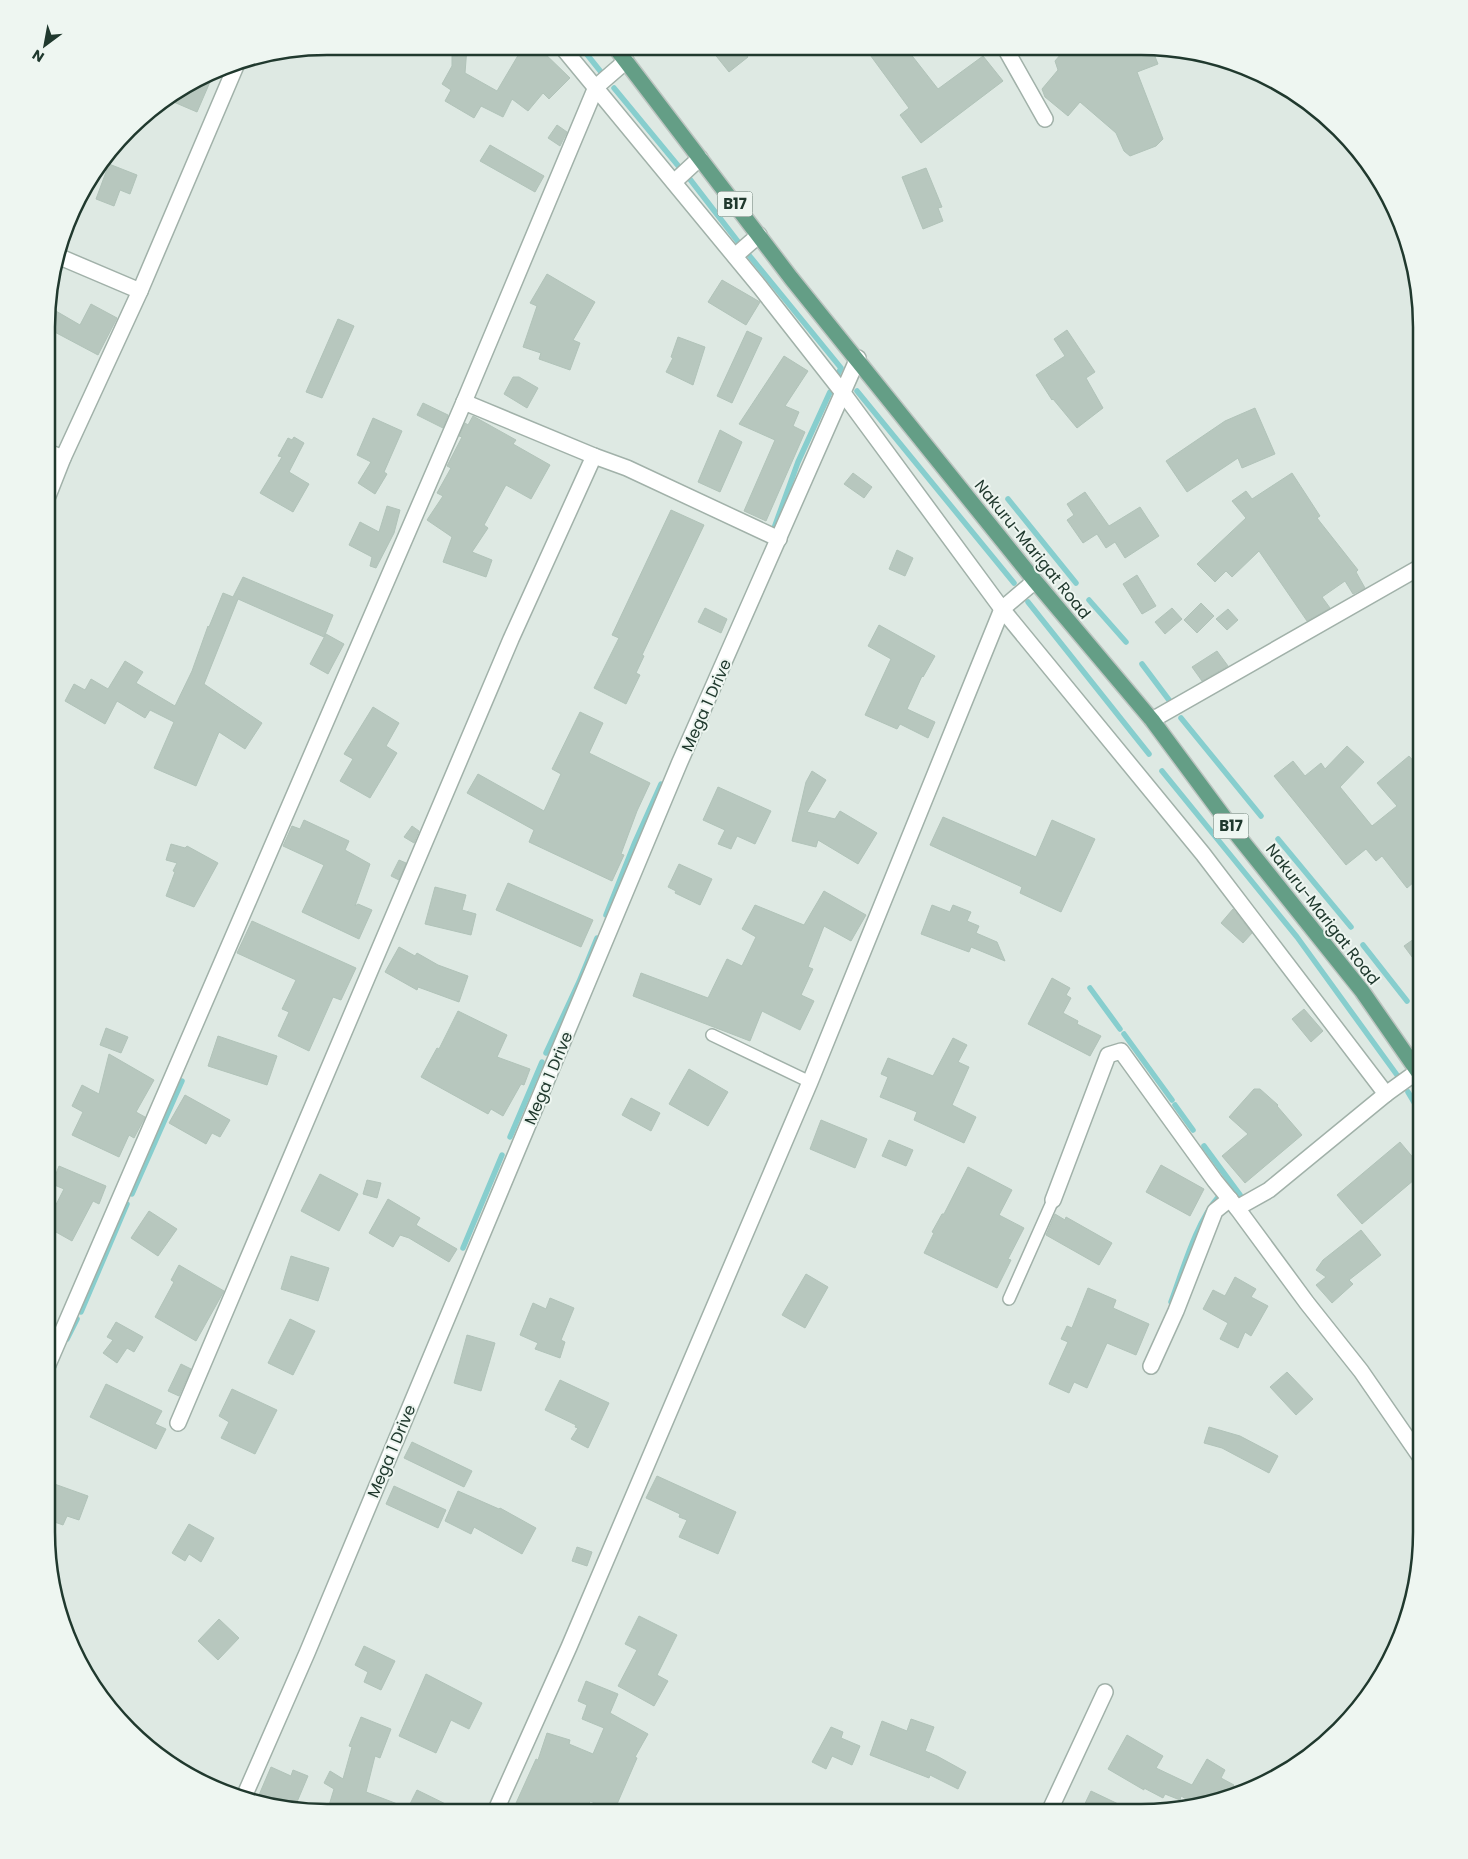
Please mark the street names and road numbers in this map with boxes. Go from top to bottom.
road number: B17 [718,192,752,216]
street label: Nakuru-Marigat Road [969,475,1096,624]
street label: Mega 1 Drive [676,655,737,755]
road number: B17 [1214,814,1248,838]
street label: Nakuru-Marigat Road [1260,839,1385,990]
street label: Mega 1 Drive [519,1028,578,1128]
street label: Mega 1 Drive [362,1401,421,1501]

